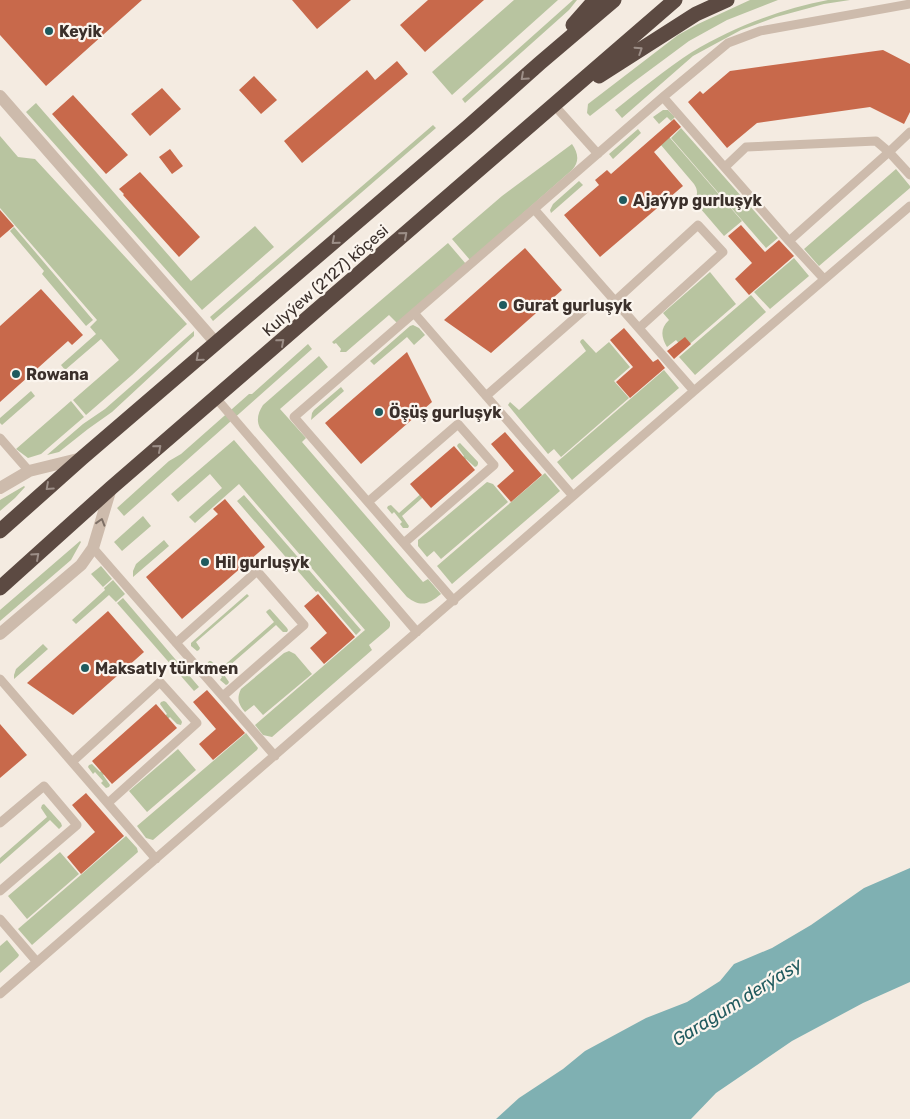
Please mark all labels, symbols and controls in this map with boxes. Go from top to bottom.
place label: Keyik [59,22,102,41]
marker: Keyik [43,25,55,37]
one-way arrow [634,47,643,56]
one-way arrow [521,71,530,80]
place label: Ajaýyp gurluşyk [633,191,763,210]
marker: Ajaýyp gurluşyk [617,194,629,206]
street label: Kulyýew (2127) köçesi [259,221,392,340]
one-way arrow [398,232,407,241]
one-way arrow [332,235,341,243]
place label: Gurat gurluşyk [513,296,633,315]
marker: Gurat gurluşyk [497,299,509,311]
one-way arrow [275,339,284,347]
one-way arrow [195,352,204,361]
place label: Rowana [26,365,89,384]
marker: Rowana [10,368,22,380]
place label: Öşüş gurluşyk [389,402,502,422]
marker: Öşüş gurluşyk [373,406,385,418]
one-way arrow [152,445,161,454]
one-way arrow [46,482,55,491]
one-way arrow [96,519,106,527]
one-way arrow [31,553,40,562]
place label: Hil gurluşyk [215,553,310,572]
marker: Hil gurluşyk [199,556,211,568]
place label: Maksatly türkmen [95,659,238,678]
marker: Maksatly türkmen [79,662,91,674]
water label: Garagum derýasy [668,953,807,1051]

